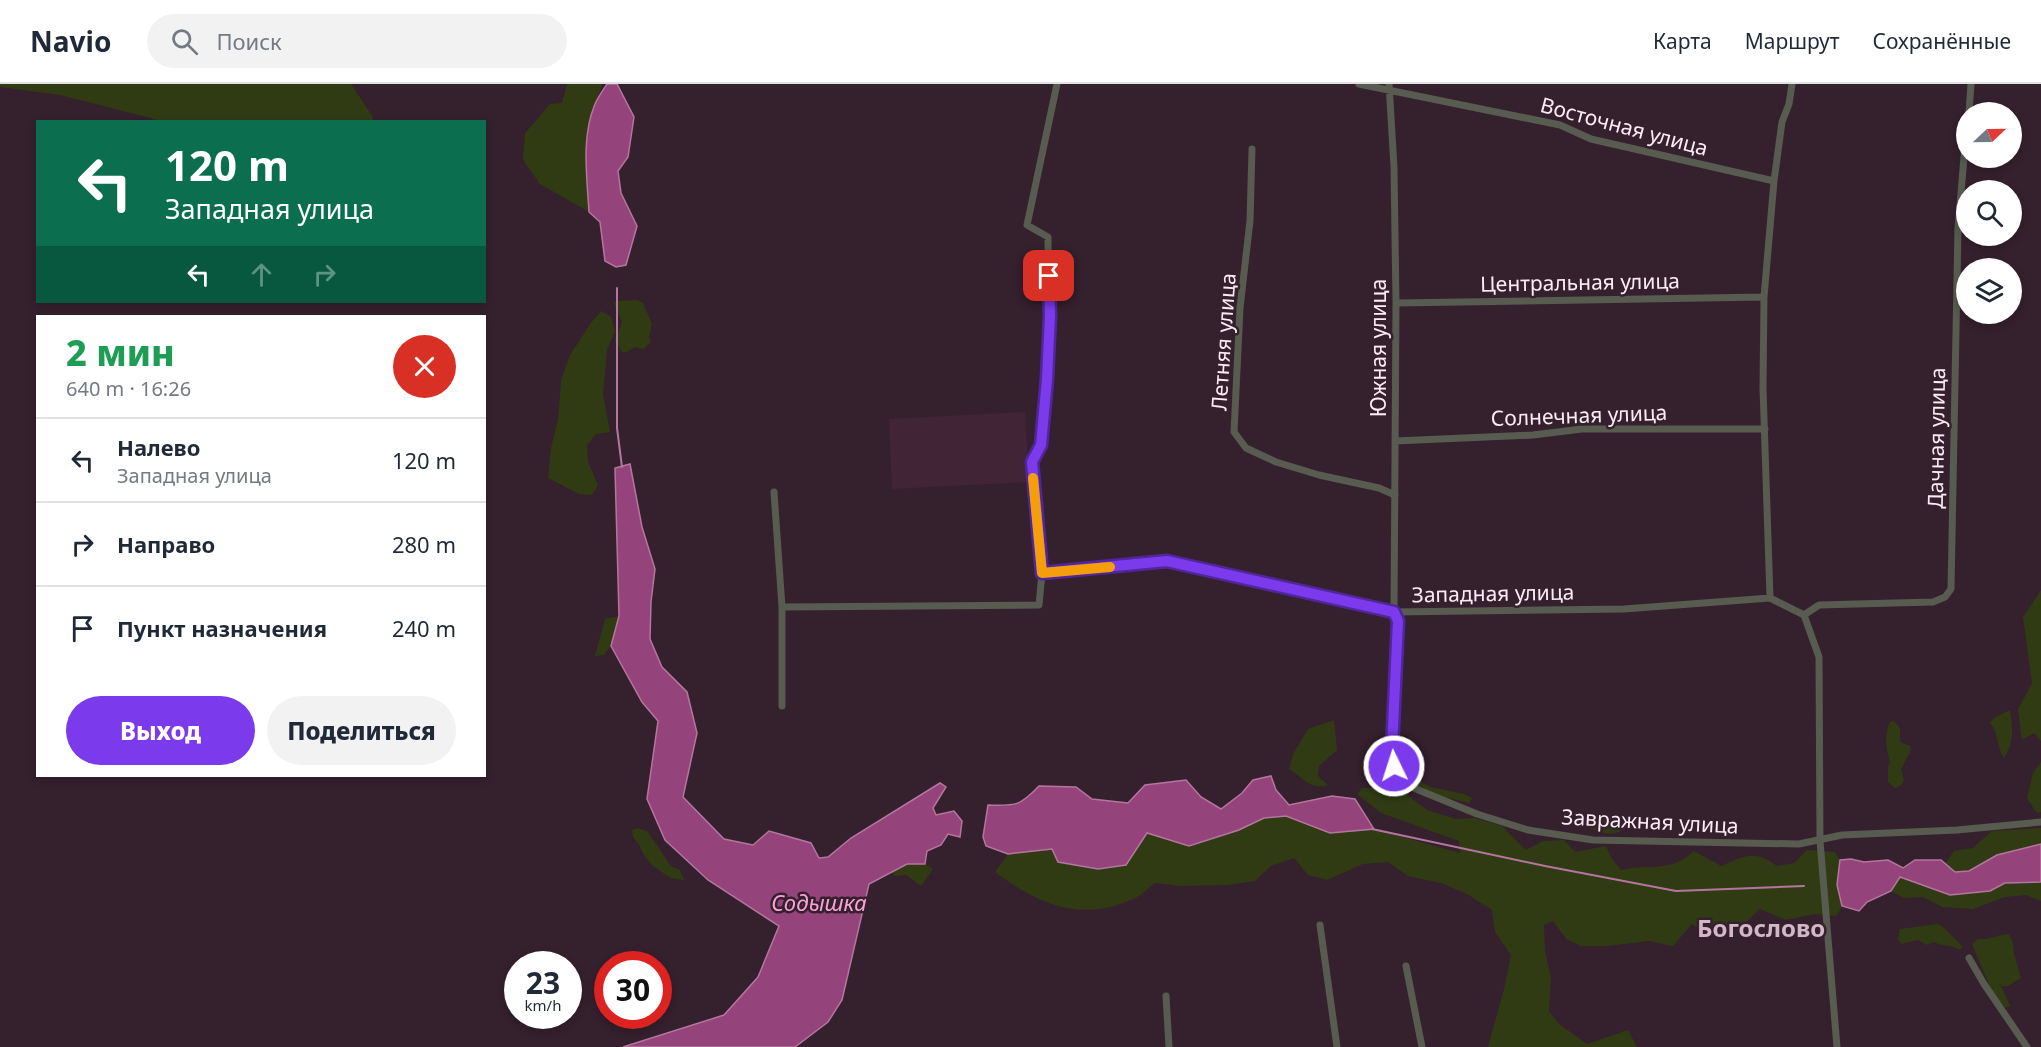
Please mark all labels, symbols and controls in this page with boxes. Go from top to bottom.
search box [147,14,567,68]
text: Navio [30,22,111,60]
icon: search [168,25,201,58]
text: Поиск [216,26,282,56]
text: Карта [1653,27,1712,55]
text: Маршрут [1745,27,1840,55]
text: Сохранённые [1873,27,2011,55]
street label: Восточная улица [1537,90,1711,162]
north arrow [1956,102,2022,168]
map controls [1956,102,2022,324]
text: 120 m [165,136,289,193]
icon: left [66,144,144,222]
button: search [1956,180,2022,246]
text: Западная улица [165,190,374,227]
pin [1023,250,1074,301]
icon: left [182,258,215,291]
icon: ahead [245,258,278,291]
icon: right [308,258,341,291]
button: layers [1956,258,2022,324]
icon: arrive [1032,259,1065,292]
street label: Центральная улица [1480,266,1680,298]
street label: Летняя улица [1204,272,1242,412]
street label: Южная улица [1364,279,1392,417]
text: 2 мин [66,328,175,377]
button: close [393,335,456,398]
street label: Дачная улица [1921,367,1951,509]
text: 640 m · 16:26 [66,375,191,402]
street label: Солнечная улица [1490,398,1668,432]
text: Налево [117,432,200,462]
icon: left [66,444,99,477]
text: 120 m [392,445,456,475]
text: Западная улица [117,462,272,489]
icon: right [66,528,99,561]
text: Направо [117,529,215,559]
text: 280 m [392,529,456,559]
street label: Западная улица [1411,578,1575,608]
icon: arrive [66,612,99,645]
text: Пункт назначения [117,613,327,643]
text: 240 m [392,613,456,643]
button: Выход [66,696,255,765]
button: Поделиться [267,696,456,765]
position arrow [1362,734,1426,798]
street label: Завражная улица [1561,802,1739,840]
water label: Содышка [771,887,867,917]
district label: Богослово [1697,911,1825,944]
speed limit sign: 30 [594,951,672,1029]
text: 23 [526,962,560,1003]
text: km/h [525,995,561,1015]

